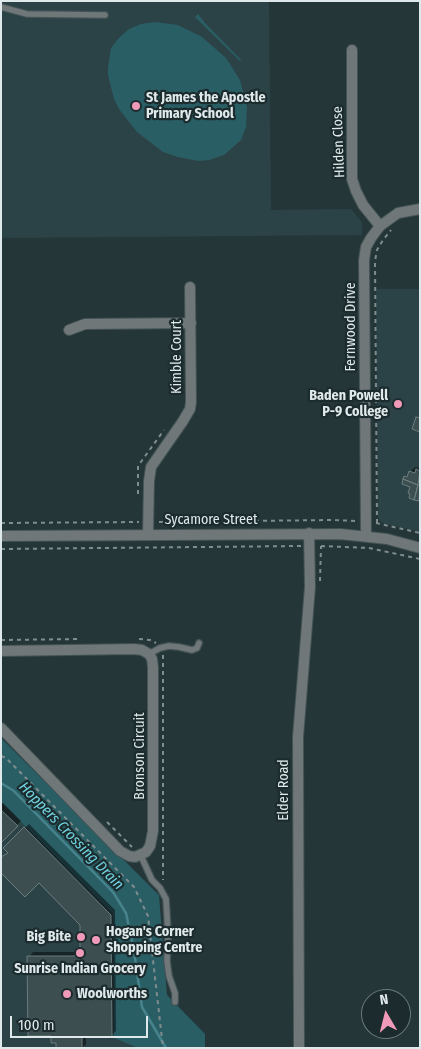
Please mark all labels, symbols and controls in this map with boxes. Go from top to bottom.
place label: St James the Apostle Primary School [146,90,266,122]
marker: St James the Apostle Primary School [130,100,142,112]
street label: Hilden Close [329,106,349,178]
street label: Fernwood Drive [343,282,359,372]
street label: Kimble Court [169,320,185,394]
place label: Baden Powell P-9 College [309,388,388,421]
marker: Baden Powell P-9 College [392,398,404,410]
street label: Sycamore Street [165,512,257,528]
street label: Bronson Circuit [132,712,148,800]
street label: Elder Road [276,759,292,821]
water label: Hoppers Crossing Drain [15,778,127,894]
place label: Hogan's Corner Shopping Centre [106,924,202,956]
place label: Big Bite [26,929,71,945]
marker: Big Bite [75,931,87,943]
marker: Hogan's Corner Shopping Centre [90,934,102,946]
marker: Sunrise Indian Grocery [74,947,86,959]
place label: Sunrise Indian Grocery [14,961,146,977]
place label: Woolworths [77,986,147,1002]
marker: Woolworths [61,988,73,1000]
north arrow [361,989,411,1039]
text: N [379,991,389,1009]
scale bar [12,1006,150,1038]
text: 100 m [18,1016,55,1034]

